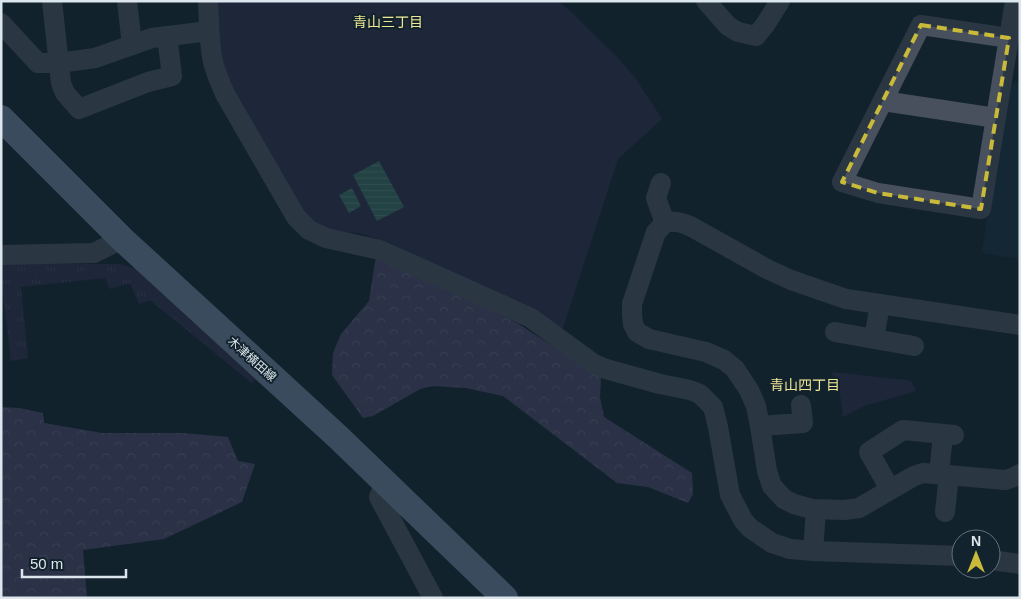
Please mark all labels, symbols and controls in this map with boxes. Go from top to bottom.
district label: 青山三丁目 [353,14,423,30]
street label: 木津横田線 [225,334,279,384]
district label: 青山四丁目 [770,377,840,393]
north arrow [951,529,1001,579]
text: N [971,533,981,549]
scale bar [22,546,126,578]
text: 50 m [30,555,63,572]

